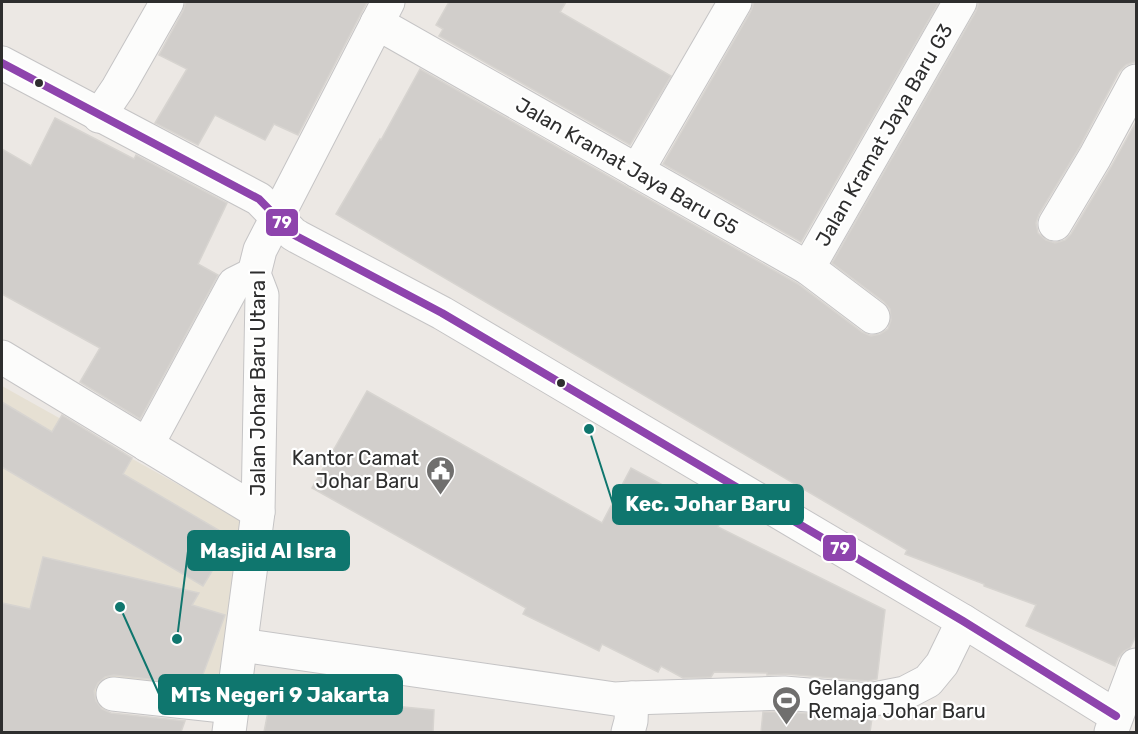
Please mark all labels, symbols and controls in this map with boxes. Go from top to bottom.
street label: Jalan Kramat Jaya Baru G3 [810,19,958,251]
unlabelled marker [33,77,45,89]
street label: Jalan Kramat Jaya Baru G5 [511,92,743,240]
line badge: 79 [265,208,299,237]
text: 79 [272,213,292,232]
street label: Jalan Johar Baru Utara I [246,270,270,496]
unlabelled marker [555,377,567,389]
place label: Kantor Camat Johar Baru [292,446,419,493]
public building icon: Kantor Camat Johar Baru [424,454,456,496]
callout: Kec. Johar Baru [613,485,803,524]
text: Kec. Johar Baru [625,491,791,516]
callout: Masjid Al Isra [188,531,349,570]
line badge: 79 [822,534,857,562]
text: Masjid Al Isra [200,538,336,563]
text: 79 [830,539,850,558]
callout: MTs Negeri 9 Jakarta [159,675,402,714]
place label: Gelanggang Remaja Johar Baru [808,676,986,723]
text: MTs Negeri 9 Jakarta [171,682,389,707]
sports icon: Gelanggang Remaja Johar Baru [771,684,803,726]

